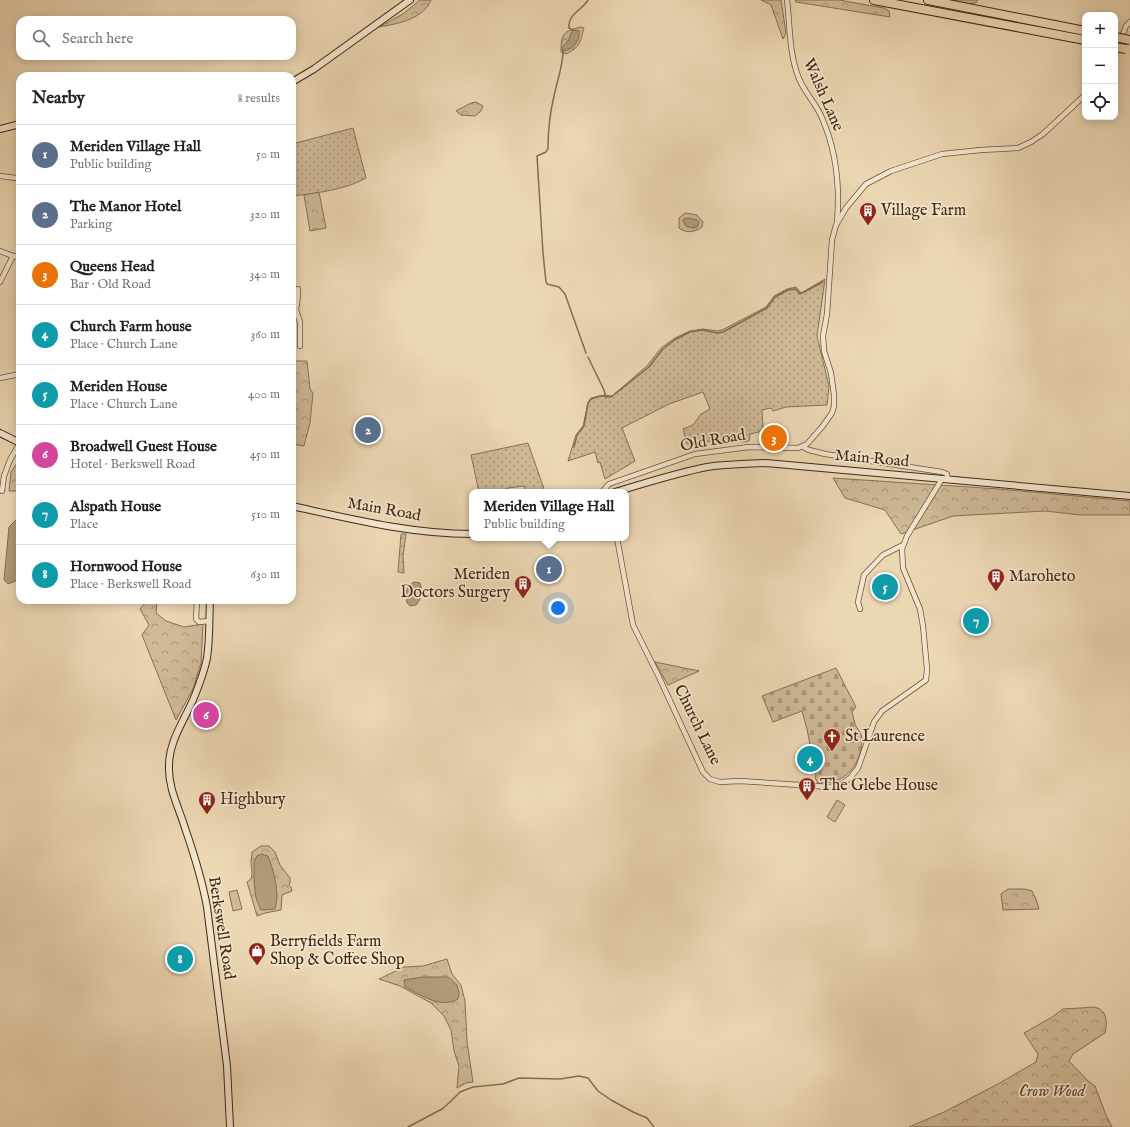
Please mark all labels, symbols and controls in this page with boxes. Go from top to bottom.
map controls [1082,12,1118,120]
button: + [1082,12,1118,48]
search box [16,16,296,60]
icon: search [30,27,52,49]
text: Search here [62,29,133,48]
button: − [1082,48,1118,84]
street label: Walsh Lane [798,56,848,134]
button: locate [1082,84,1118,120]
text: Nearby [32,88,85,109]
text: 8 results [237,90,280,107]
text: Meriden Village Hall [70,137,201,156]
text: 1 [43,146,47,163]
text: 50 m [256,146,280,163]
text: Public building [70,156,152,173]
text: The Manor Hotel [70,197,181,216]
building icon: Village Farm [858,201,878,226]
place label: Village Farm [880,201,966,221]
text: 2 [42,206,48,223]
text: 320 m [250,206,280,223]
text: Parking [70,216,112,233]
text: Queens Head [70,257,154,276]
text: 3 [43,266,47,283]
text: 340 m [250,266,280,283]
text: Bar · Old Road [70,276,151,293]
text: Church Farm house [70,317,192,336]
text: 4 [42,326,48,343]
text: 360 m [250,326,280,343]
text: Place · Church Lane [70,336,178,353]
text: Meriden House [70,377,167,396]
text: 5 [43,386,47,403]
text: 400 m [248,386,280,403]
text: Place · Church Lane [70,396,178,413]
pin: 2 [355,415,381,445]
pin: 3 [761,423,787,453]
street label: Old Road [679,425,748,457]
text: Broadwell Guest House [70,437,217,456]
text: 6 [42,446,48,463]
text: 450 m [250,446,280,463]
street label: Main Road [834,446,910,472]
text: Hotel · Berkswell Road [70,456,195,473]
popup [469,489,629,541]
street label: Main Road [346,494,423,526]
text: Alspath House [70,497,161,516]
text: Meriden Village Hall [484,497,614,516]
text: 7 [42,506,48,523]
text: 510 m [251,506,280,523]
text: Place [70,516,98,533]
text: Public building [484,516,565,533]
pin: 1 [536,554,562,584]
text: Hornwood House [70,557,182,576]
place label: Meriden Doctors Surgery [401,565,510,603]
text: 8 [42,566,48,583]
text: 630 m [250,566,280,583]
building icon: Maroheto [986,567,1006,592]
place label: Maroheto [1009,567,1076,587]
pin: 5 [872,572,898,602]
building icon: Meriden Doctors Surgery [513,574,533,599]
text: Place · Berkswell Road [70,576,191,593]
your location [548,598,568,618]
pin: 7 [963,606,989,636]
street label: Church Lane [669,681,725,769]
pin: 6 [193,700,219,730]
church icon: St Laurence [822,727,842,752]
place label: St Laurence [845,727,925,747]
pin: 4 [797,744,823,774]
building icon: The Glebe House [797,776,817,801]
place label: The Glebe House [820,776,938,796]
building icon: Highbury [197,790,217,815]
place label: Highbury [220,790,286,810]
street label: Berkswell Road [203,875,239,981]
place label: Berryfields Farm Shop & Coffee Shop [270,932,405,970]
shop icon: Berryfields Farm Shop & Coffee Shop [247,941,267,966]
pin: 8 [167,944,193,974]
park label: Crow Wood [1019,1082,1086,1102]

